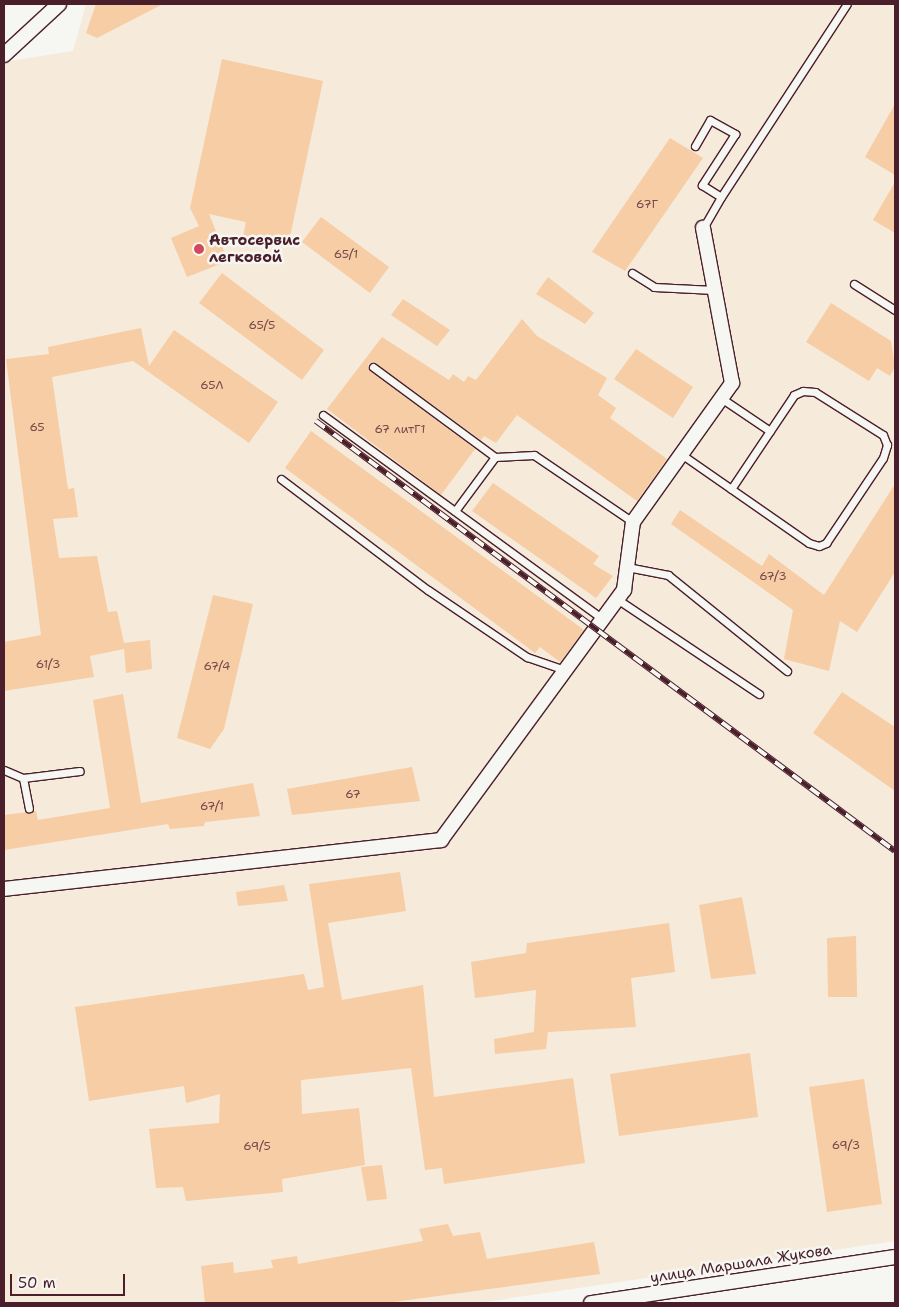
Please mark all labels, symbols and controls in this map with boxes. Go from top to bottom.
house number: 67Г [636,198,658,212]
place label: Автосервис легковой [209,231,300,266]
marker: Автосервис легковой [193,243,205,255]
house number: 65/1 [334,248,358,262]
house number: 65/5 [249,319,275,333]
house number: 65Л [200,379,224,393]
house number: 65 [29,421,45,435]
house number: 67 литГ1 [375,423,425,437]
house number: 67/3 [759,570,787,584]
house number: 61/3 [36,658,60,672]
house number: 67/4 [204,660,230,674]
house number: 67 [345,788,361,802]
house number: 67/1 [200,800,224,814]
house number: 69/3 [832,1139,860,1153]
house number: 69/5 [243,1140,271,1154]
street label: улица Маршала Жукова [649,1241,833,1287]
scale bar [12,1264,128,1296]
text: 50 m [18,1273,56,1293]

